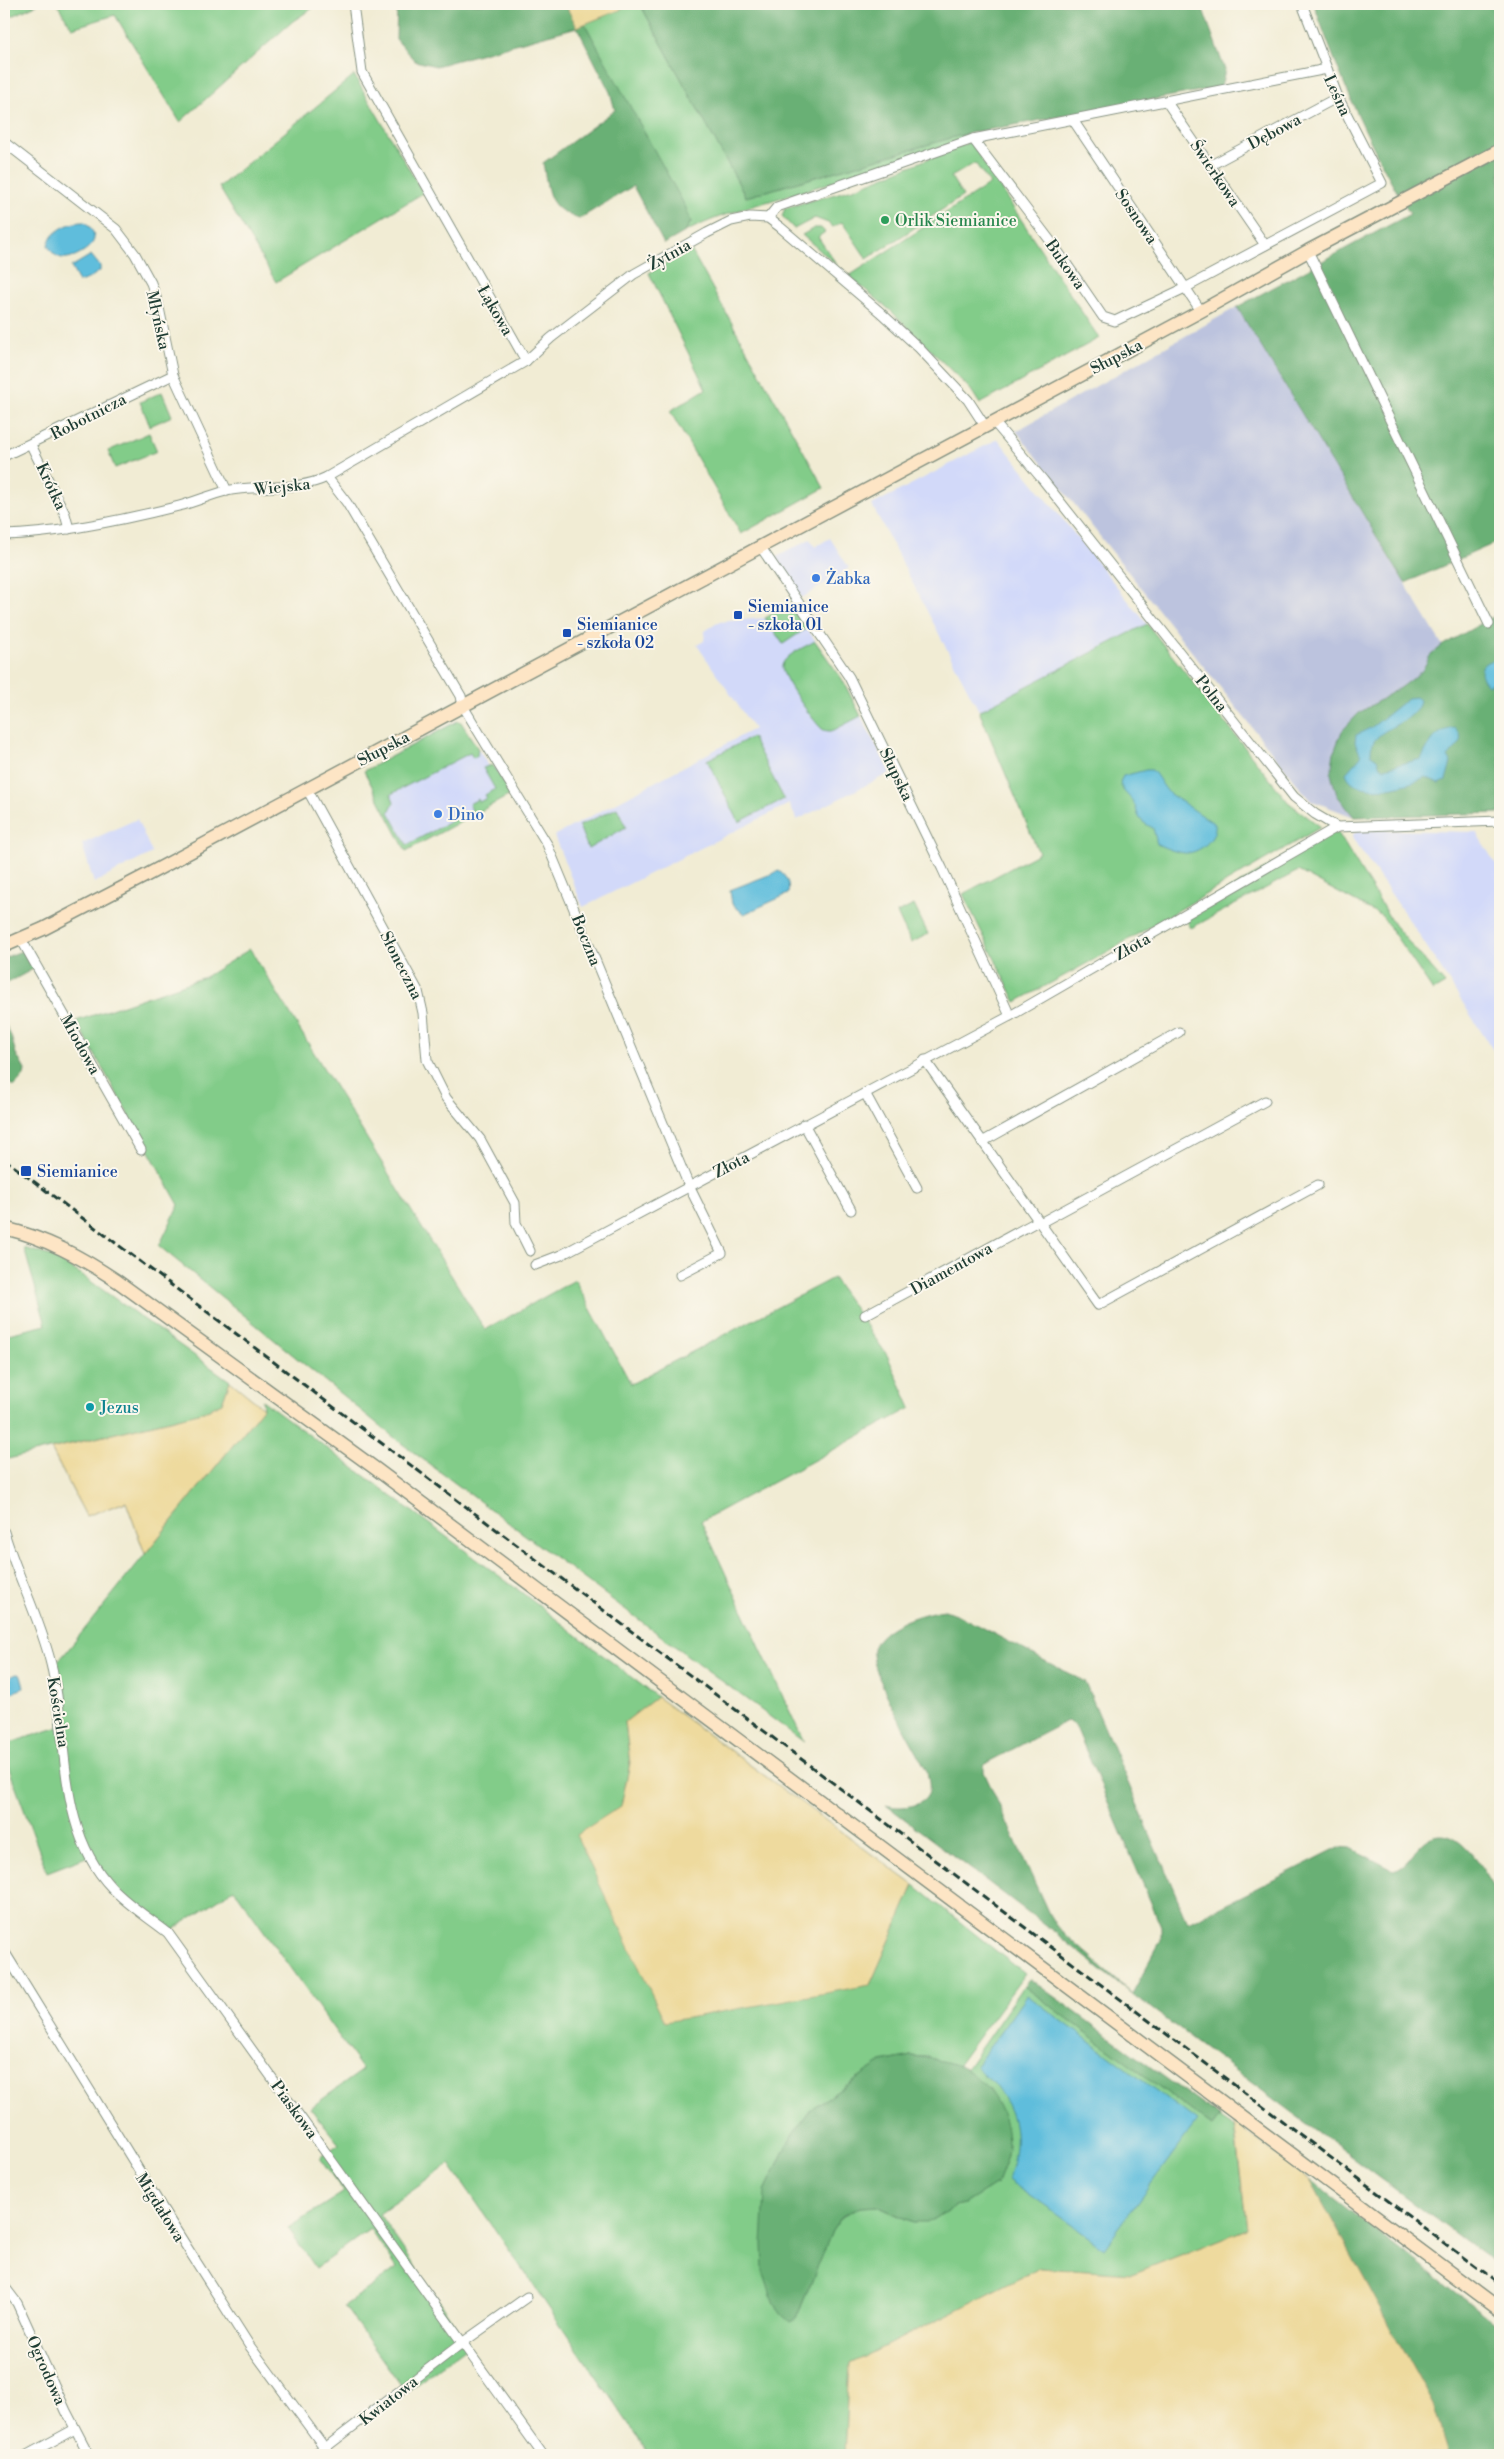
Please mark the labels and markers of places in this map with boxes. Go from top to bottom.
place label: Orlik Siemianice [895,211,1017,231]
marker: Orlik Siemianice [879,214,891,226]
place label: Żabka [826,567,871,589]
marker: Żabka [810,572,822,584]
place label: Siemianice - szkoła 01 [748,597,829,635]
marker: Siemianice - szkoła 01 [732,609,744,621]
place label: Siemianice - szkoła 02 [577,615,658,653]
marker: Siemianice - szkoła 02 [561,627,573,639]
place label: Dino [448,805,484,825]
marker: Dino [432,808,444,820]
place label: Siemianice [37,1162,118,1182]
marker: Siemianice [19,1164,33,1178]
place label: Jezus [99,1398,139,1418]
marker: Jezus [84,1401,96,1413]

